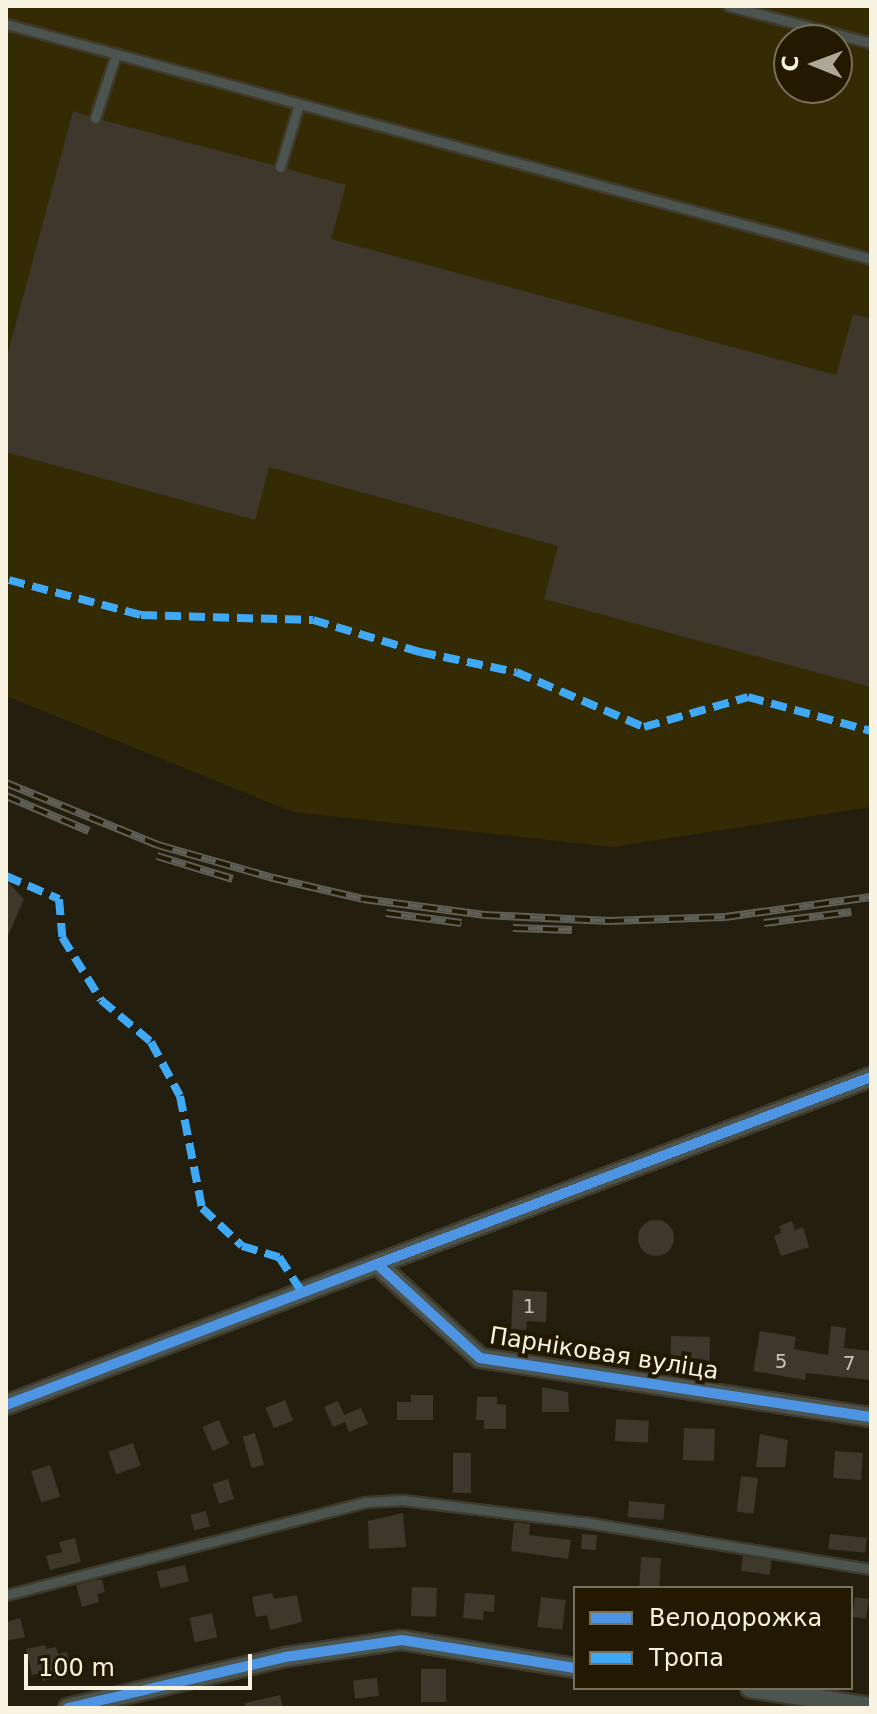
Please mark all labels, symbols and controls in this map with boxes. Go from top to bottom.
north arrow [773,24,853,104]
text: С [778,55,803,72]
house number: 1 [523,1294,535,1318]
street label: Парніковая вуліца [487,1322,721,1386]
house number: 5 [775,1349,787,1373]
house number: 7 [843,1351,855,1375]
legend [573,1586,853,1690]
text: Велодорожка [649,1604,822,1632]
scale bar [28,1638,256,1688]
text: Тропа [649,1644,724,1672]
text: 100 m [38,1654,115,1682]

